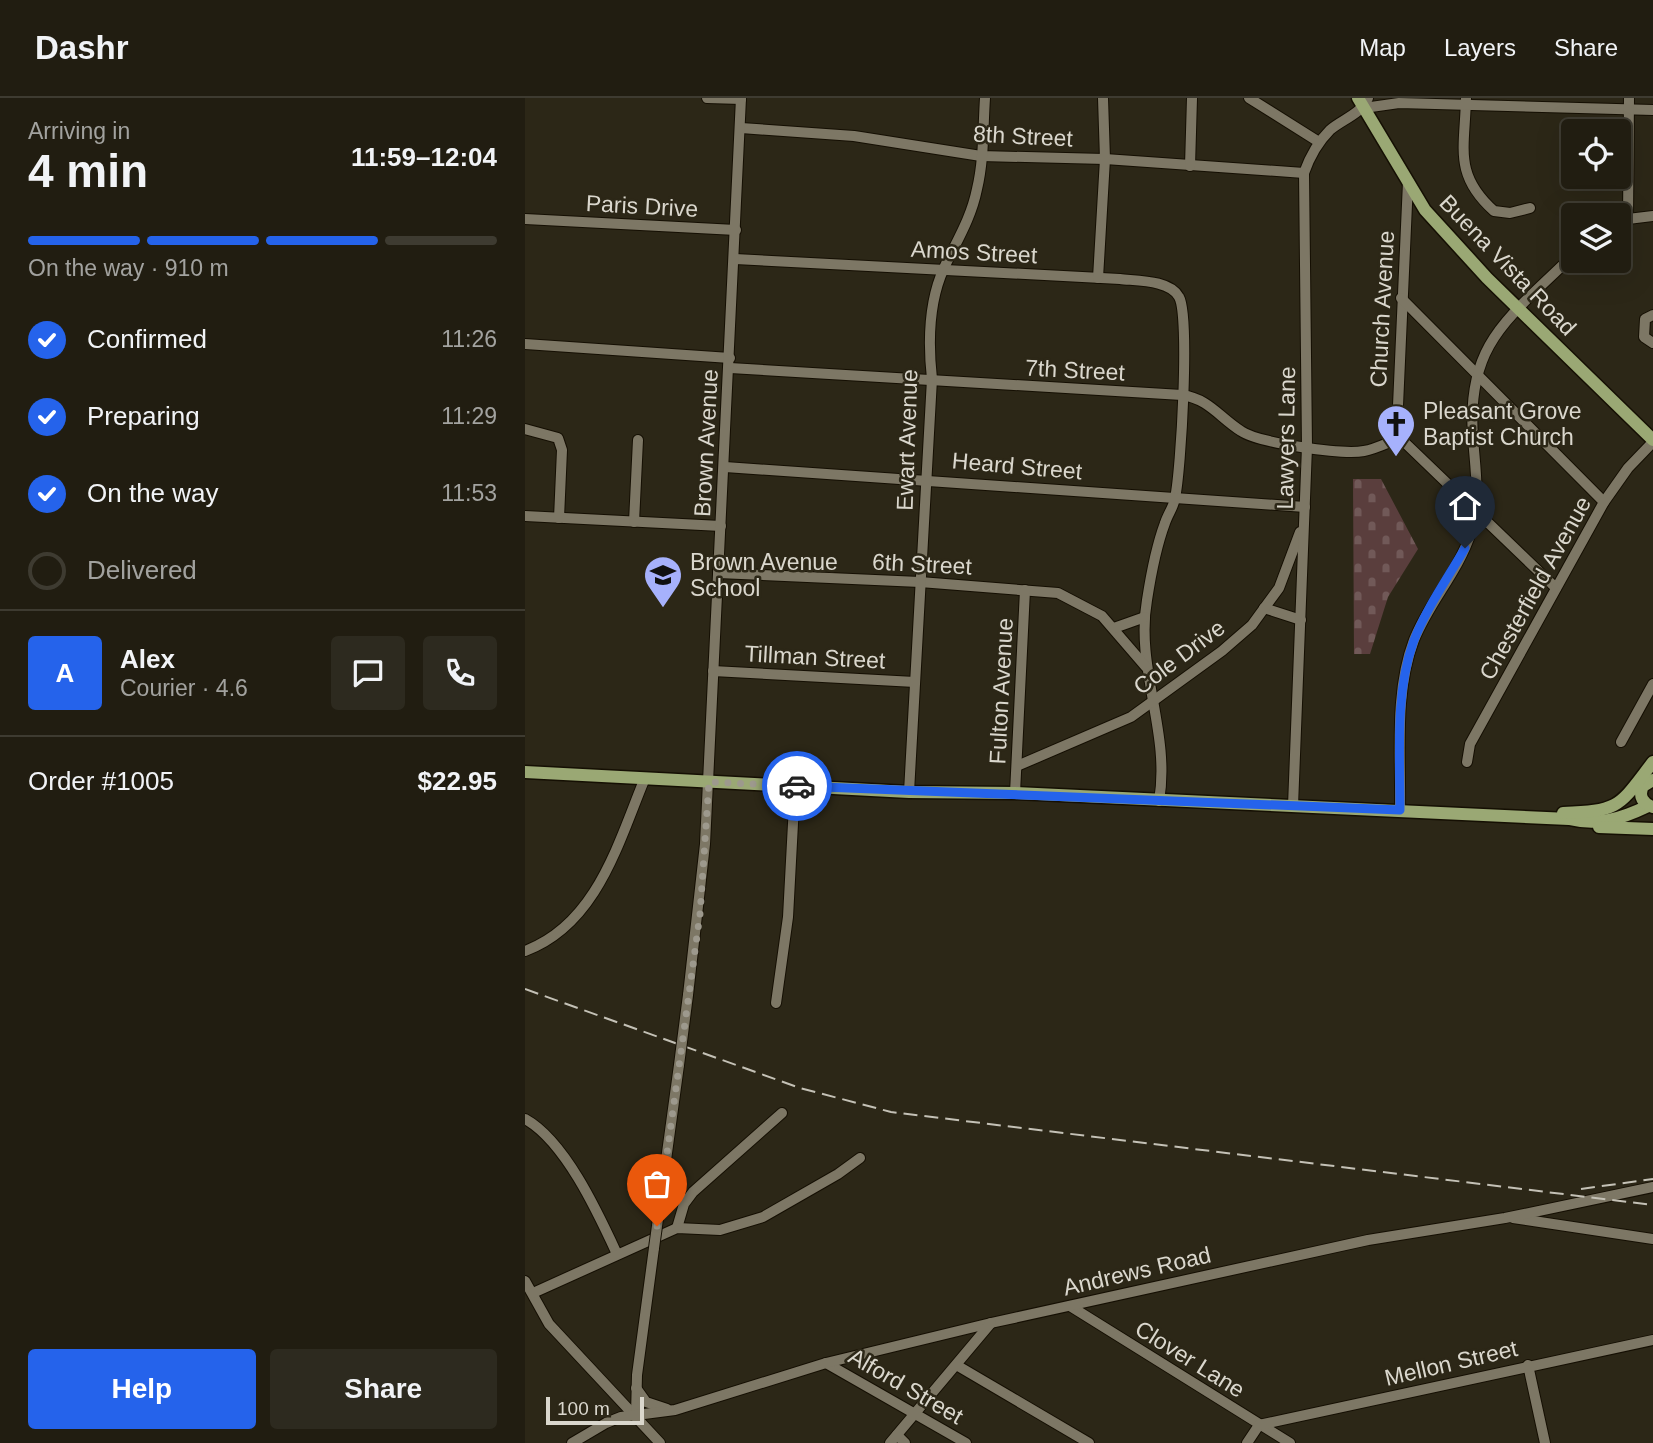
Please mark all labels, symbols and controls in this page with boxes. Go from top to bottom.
text: Dashr [35,29,129,66]
text: Map [1359,34,1406,61]
text: Layers [1444,34,1516,61]
text: Share [1554,34,1618,61]
text: Arriving in [28,118,130,144]
map controls [1561,119,1631,273]
button: locate [1561,119,1631,189]
street label: 8th Street [973,120,1074,152]
text: 11:59–12:04 [351,142,497,172]
text: 4 min [28,145,148,197]
street label: Buena Vista Road [1434,189,1582,341]
street label: Paris Drive [585,190,699,222]
button: layers [1561,203,1631,273]
street label: Church Avenue [1365,230,1399,388]
street label: Amos Street [910,236,1038,268]
text: On the way · 910 m [28,255,229,281]
icon: check [28,321,66,359]
text: Confirmed [87,324,207,354]
text: 11:26 [441,326,497,352]
street label: 7th Street [1025,354,1126,386]
street label: Lawyers Lane [1272,366,1300,510]
street label: Brown Avenue [689,368,723,518]
street label: Ewart Avenue [892,369,922,511]
icon: check [28,398,66,436]
place label: Pleasant Grove Baptist Church [1423,398,1582,450]
text: Preparing [87,401,200,431]
text: 11:29 [441,403,497,429]
church icon: Pleasant Grove Baptist Church [1375,403,1417,458]
street label: Heard Street [951,447,1084,485]
icon: check [28,475,66,513]
pin [1435,476,1495,548]
text: On the way [87,478,219,508]
text: 11:53 [441,480,497,506]
icon: home [1446,487,1484,525]
street label: Chesterfield Avenue [1474,492,1596,684]
street label: 6th Street [872,548,973,580]
place label: Brown Avenue School [690,549,838,601]
school or university icon: Brown Avenue School [642,554,684,609]
text: Delivered [87,555,197,585]
street label: Cole Drive [1128,614,1230,700]
street label: Fulton Avenue [984,617,1018,765]
button: chat [331,636,405,710]
button: phone [423,636,497,710]
street label: Tillman Street [744,640,887,674]
text: Alex [120,644,175,674]
text: A [56,658,74,688]
text: Courier · 4.6 [120,675,248,701]
courier [762,751,832,821]
text: Order #1005 [28,766,174,796]
text: $22.95 [417,766,497,796]
icon: car [778,767,816,805]
pin [627,1154,687,1226]
icon: bag [638,1165,676,1203]
street label: Andrews Road [1061,1241,1213,1301]
street label: Clover Lane [1131,1315,1249,1403]
street label: Mellon Street [1382,1335,1521,1391]
street label: Alford Street [844,1343,968,1430]
button: Help [28,1349,256,1429]
button: Share [270,1349,497,1429]
scale bar [546,1394,644,1426]
text: 100 m [557,1398,610,1419]

